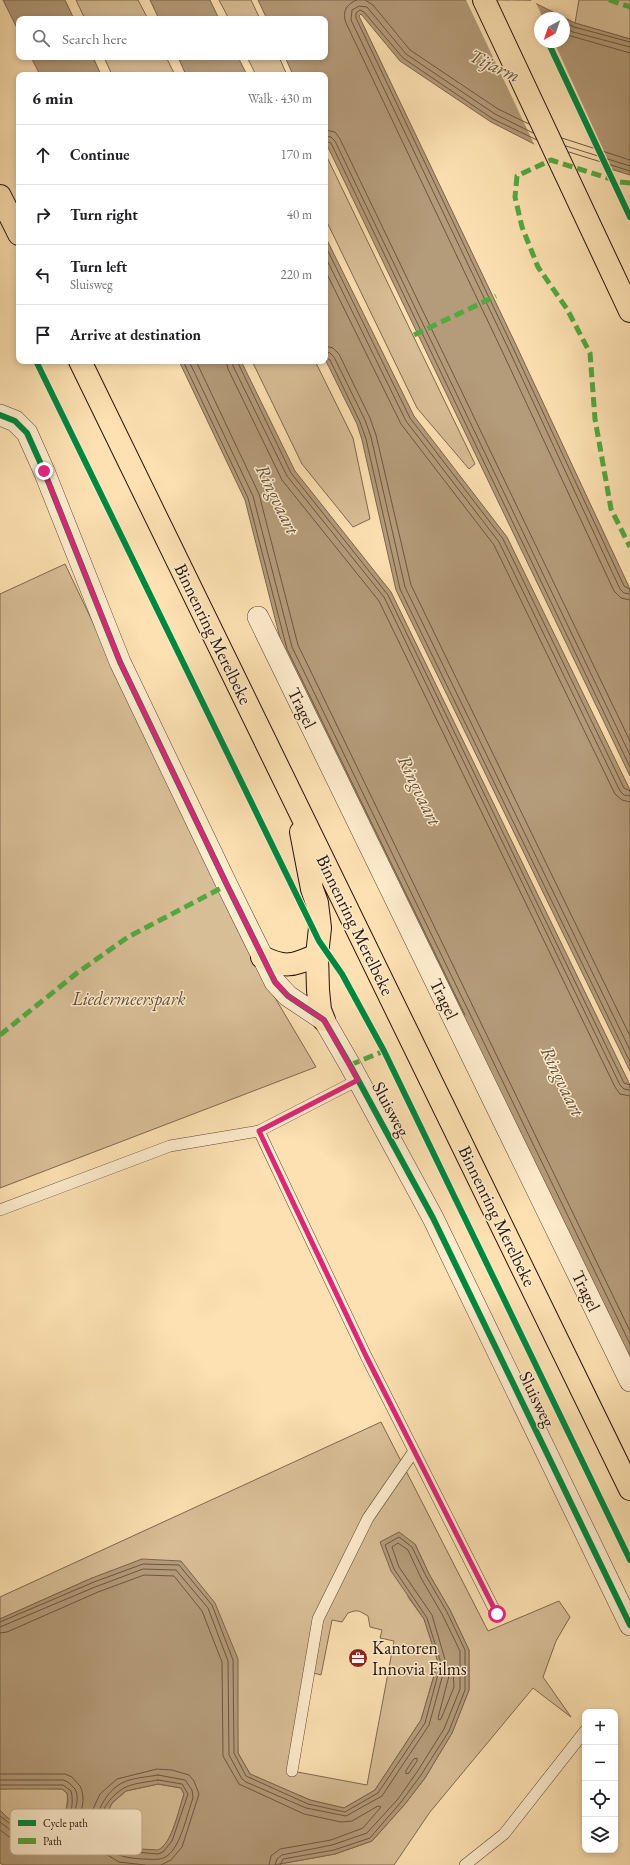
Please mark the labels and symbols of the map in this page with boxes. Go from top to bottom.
north arrow [534,12,570,48]
water label: Tijarm [465,43,524,88]
water label: Ringvaart [250,460,306,540]
route end [35,462,53,480]
street label: Binnenring Merelbeke [169,560,258,708]
street label: Tragel [283,684,322,732]
water label: Ringvaart [392,751,448,831]
street label: Binnenring Merelbeke [311,851,400,999]
street label: Tragel [425,975,464,1023]
park label: Liedermeerspark [71,987,186,1011]
water label: Ringvaart [535,1042,591,1122]
street label: Sluisweg [367,1077,416,1140]
street label: Binnenring Merelbeke [453,1142,542,1290]
street label: Tragel [567,1267,606,1315]
street label: Sluisweg [514,1367,561,1431]
route start [488,1605,506,1623]
place label: Kantoren Innovia Films [372,1636,467,1680]
office icon: Kantoren Innovia Films [347,1647,369,1669]
legend [10,1809,142,1855]
text: Cycle path [43,1816,88,1830]
text: Path [43,1834,62,1848]

